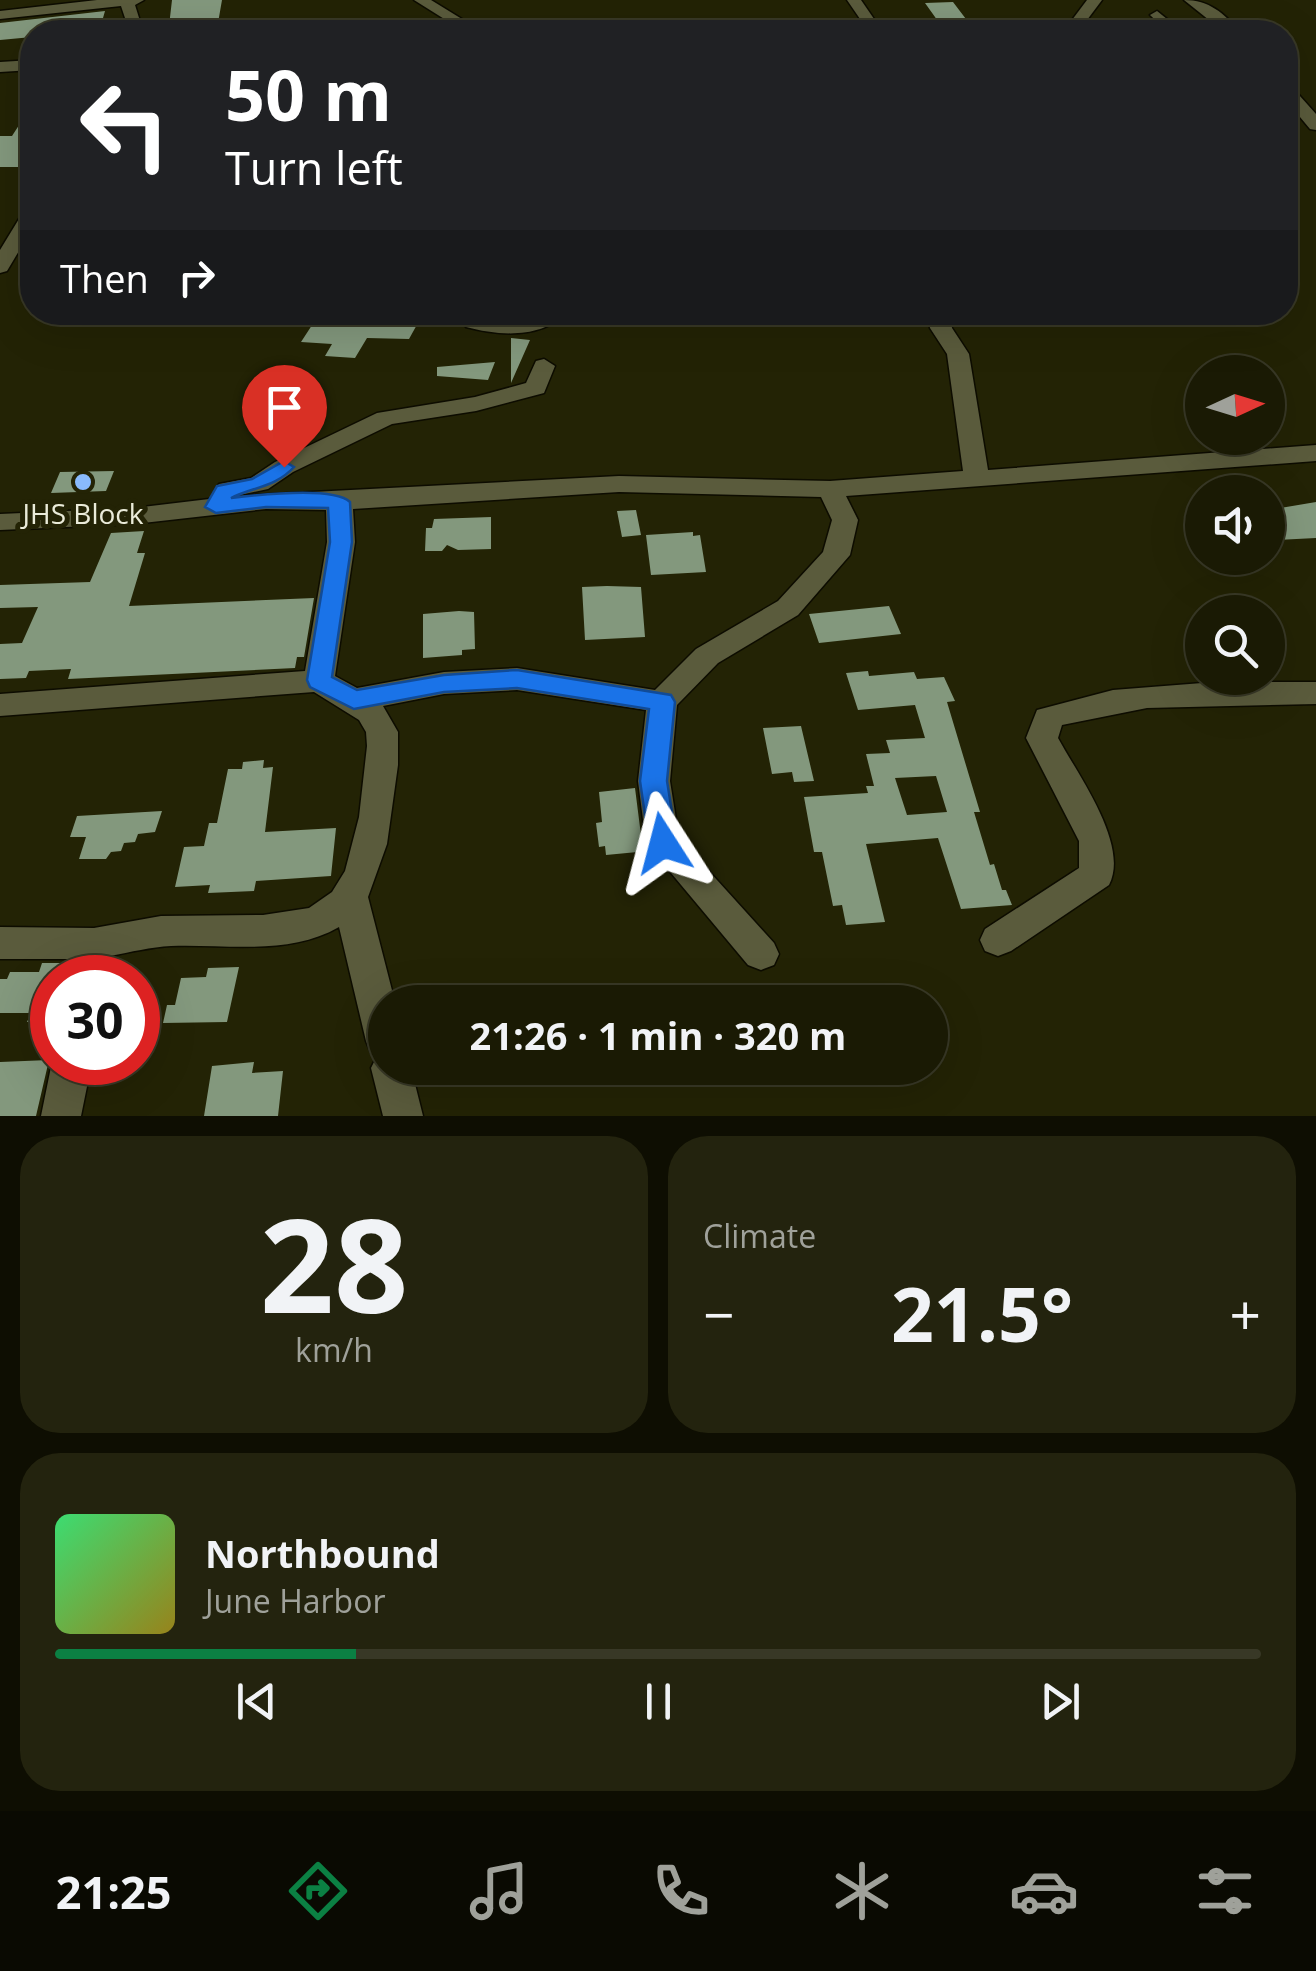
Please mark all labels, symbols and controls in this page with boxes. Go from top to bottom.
text: 50 m [225,46,392,142]
icon: left [60,60,190,190]
text: Turn left [225,137,403,198]
icon: right [169,250,224,305]
text: Then [60,252,149,304]
north arrow [1185,355,1285,455]
map controls [1185,355,1285,695]
pin [242,365,327,468]
icon: arrive [257,380,312,435]
marker: JHS Block [72,471,94,493]
button: sound [1185,475,1285,575]
place label: JHS Block [20,494,144,532]
button: search [1185,595,1285,695]
position arrow [611,791,715,895]
speed limit sign: 30 [30,955,160,1085]
text: 21:26 · 1 min · 320 m [470,1009,846,1061]
text: 28 [260,1174,408,1351]
text: Climate [703,1214,816,1257]
text: 21.5° [891,1262,1073,1364]
text: − [703,1276,734,1351]
text: + [1230,1276,1261,1351]
text: km/h [295,1328,373,1371]
text: Northbound [205,1527,440,1579]
text: June Harbor [205,1579,385,1622]
icon: previous [229,1674,284,1729]
icon: pause [631,1674,686,1729]
icon: next [1033,1674,1088,1729]
icon: directions [283,1856,353,1926]
icon: music [464,1856,534,1926]
icon: phone [646,1856,716,1926]
icon: climate [827,1856,897,1926]
icon: car [1009,1856,1079,1926]
icon: filters [1190,1856,1260,1926]
text: 21:25 [56,1861,171,1922]

